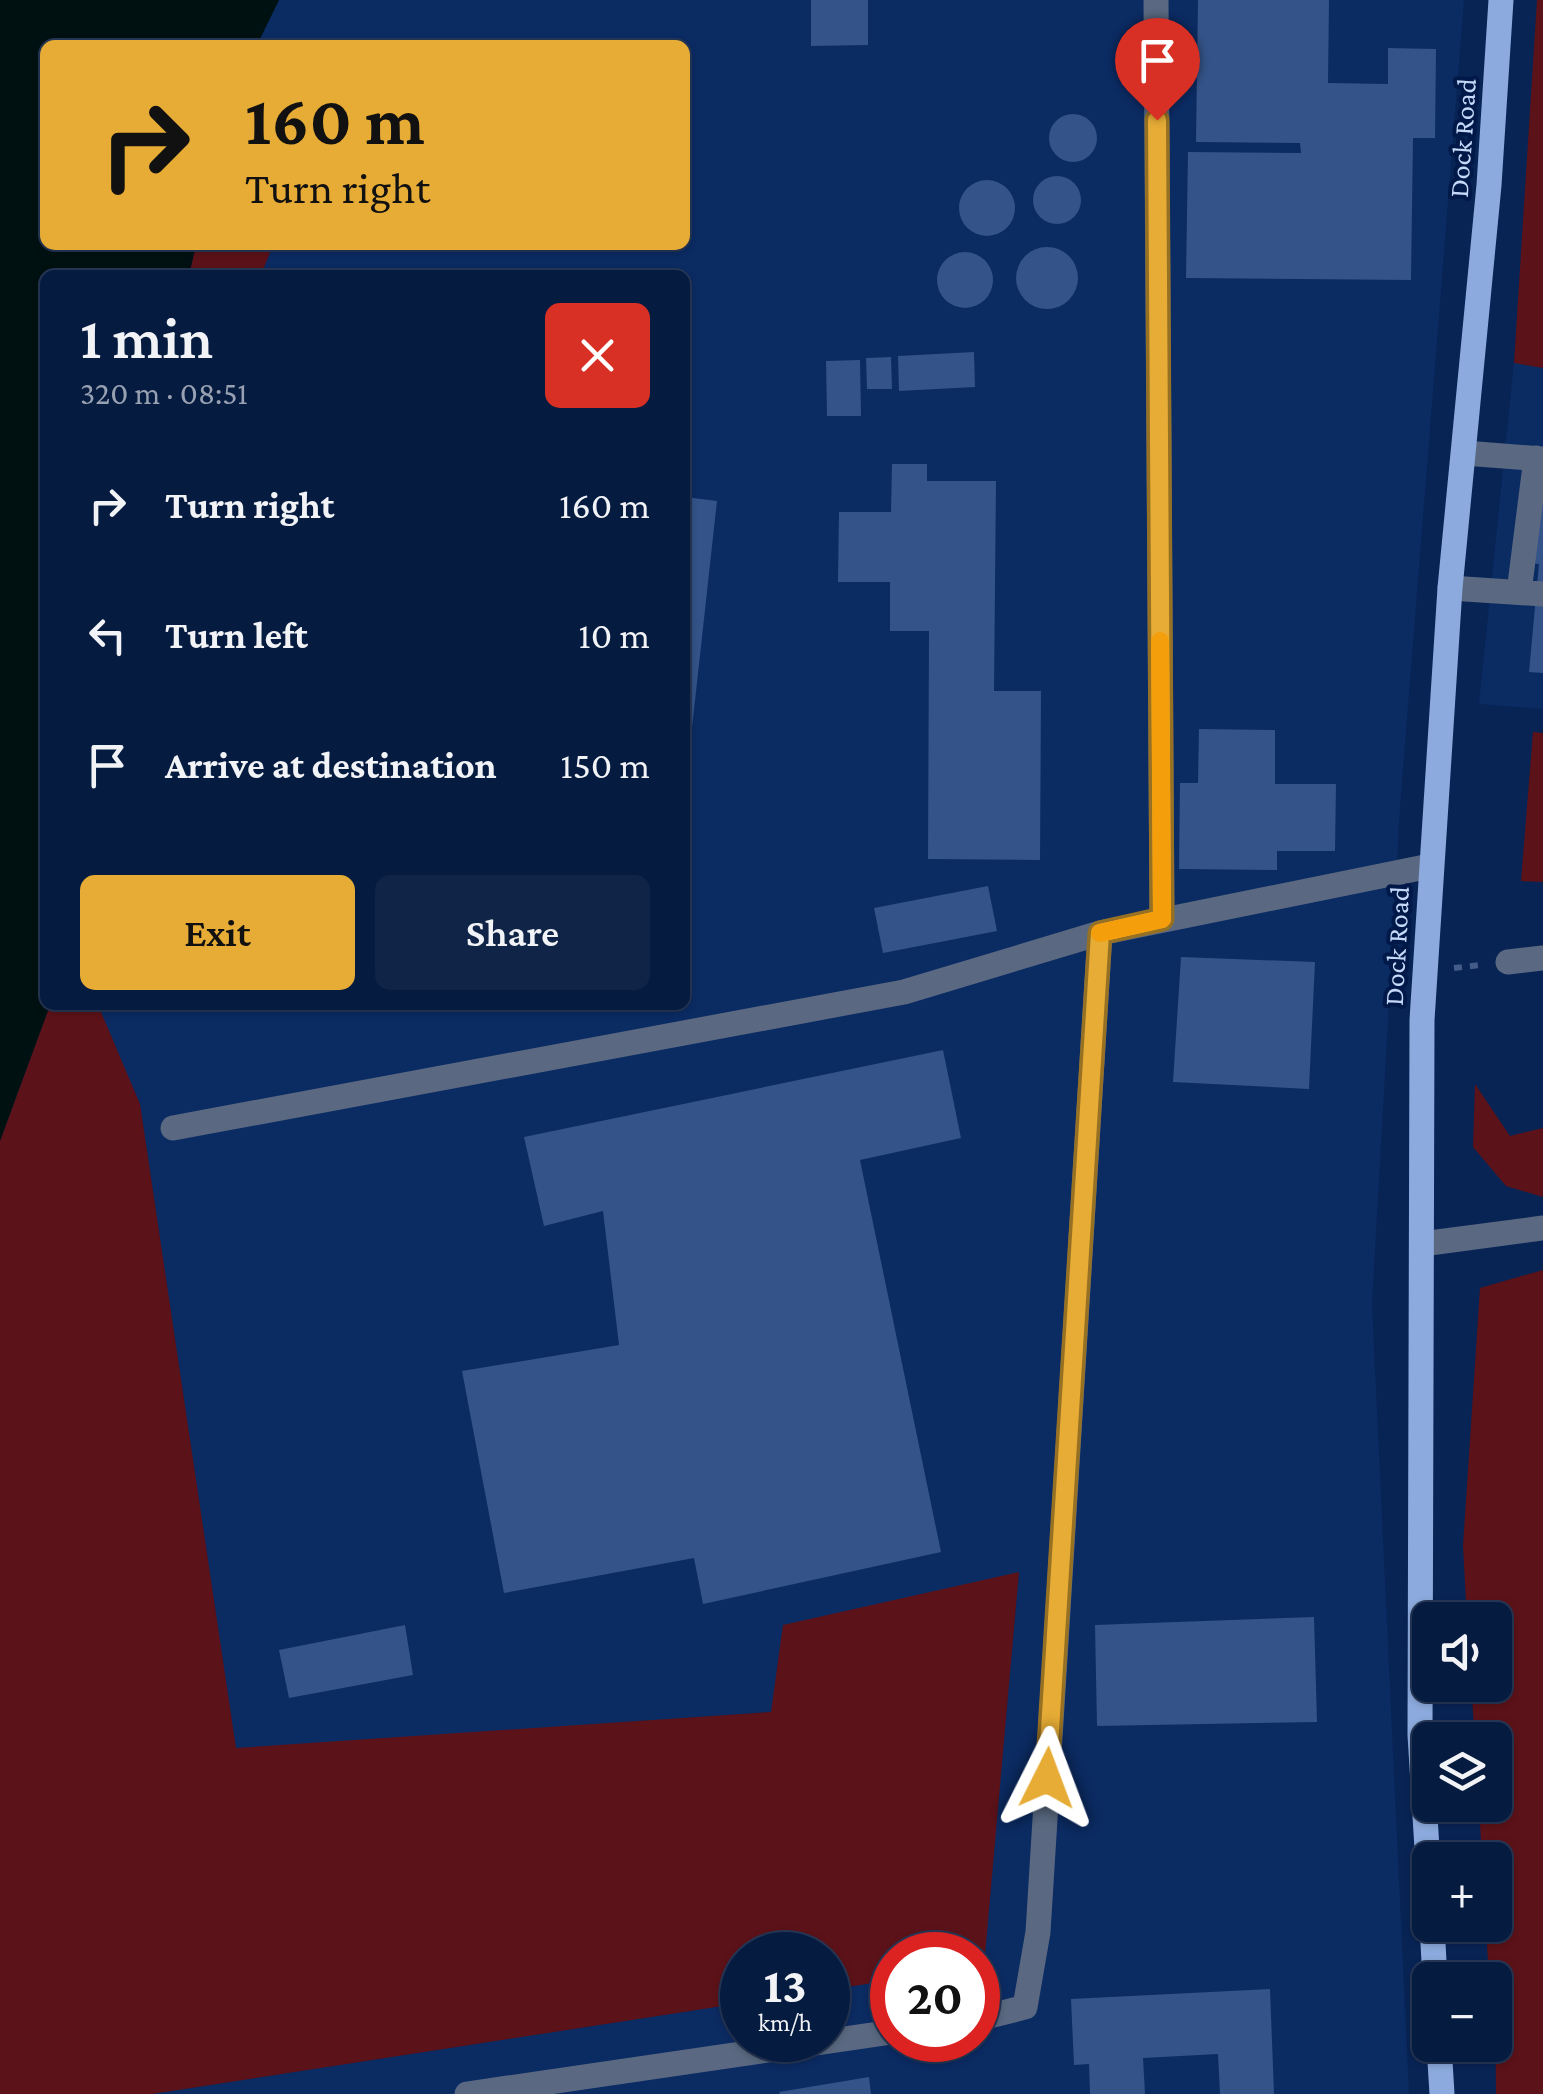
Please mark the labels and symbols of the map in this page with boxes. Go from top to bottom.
pin [1115,18,1200,121]
street label: Dock Road [1443,77,1482,199]
street label: Dock Road [1378,885,1415,1006]
position arrow [995,1726,1099,1830]
speed limit sign: 20 [870,1932,1000,2062]

